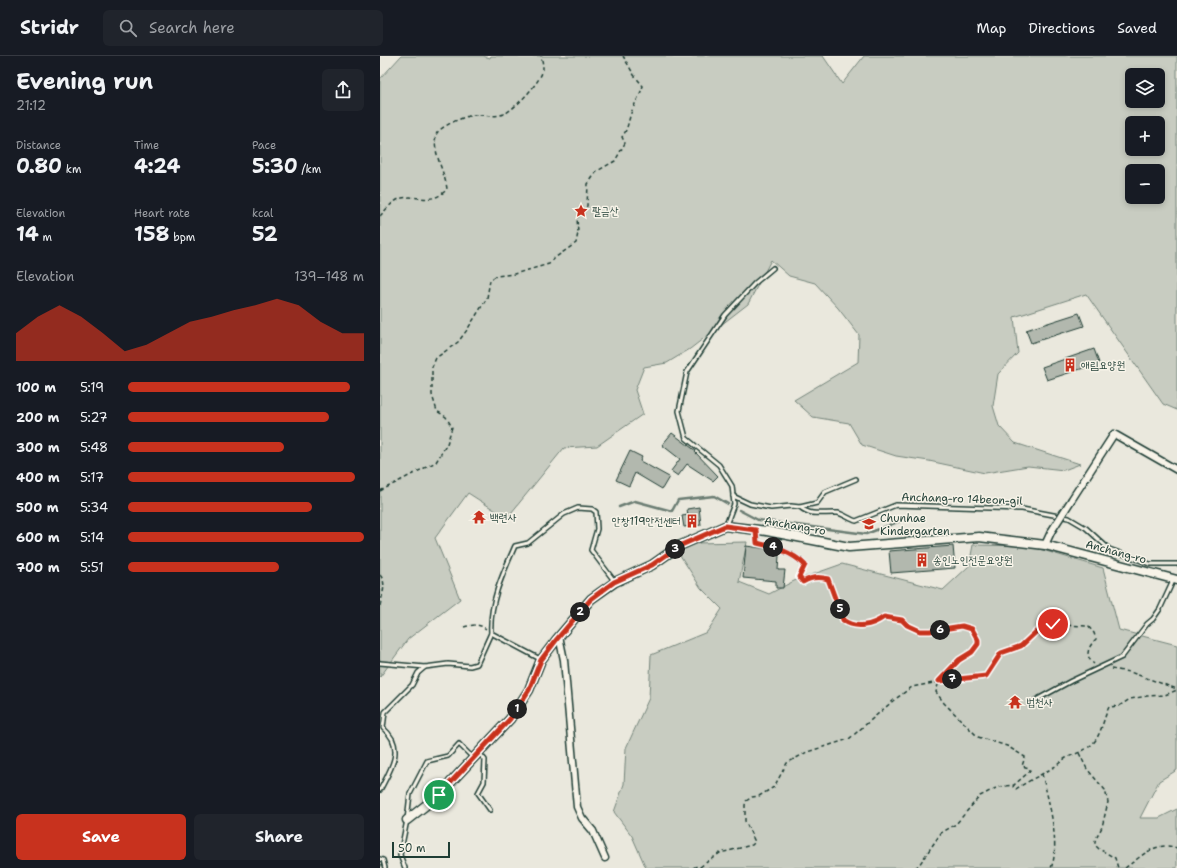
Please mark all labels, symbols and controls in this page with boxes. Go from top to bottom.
search box [103,10,383,46]
text: Stridr [20,15,79,40]
icon: search [117,17,139,39]
text: Search here [149,18,235,38]
text: Map [977,19,1007,37]
text: Directions [1029,19,1095,37]
text: Saved [1117,19,1157,37]
text: Evening run [16,67,153,96]
map controls [1125,68,1165,204]
button: layers [1125,68,1165,108]
button: share [322,69,364,111]
text: 21:12 [16,97,46,114]
button: + [1125,116,1165,156]
text: Distance [16,138,61,153]
text: Time [134,138,159,153]
text: Pace [252,138,276,153]
text: 0.80 [16,153,62,179]
text: 4:24 [134,153,180,179]
text: 5:30 [252,153,298,179]
text: km [62,162,81,177]
text: /km [298,162,321,177]
button: − [1125,164,1165,204]
place icon: 팔금산 [573,203,589,219]
place label: 팔금산 [592,204,619,219]
text: Elevation [16,206,65,221]
text: Heart rate [134,206,190,221]
text: kcal [252,206,273,221]
text: 14 [16,221,39,247]
text: 158 [134,221,169,247]
text: 52 [252,221,278,247]
text: m [39,230,52,245]
text: bpm [169,230,195,245]
text: Elevation [16,268,74,285]
text: 139–148 m [294,268,364,285]
building icon: 애림요양원 [1062,357,1078,373]
place label: 애림요양원 [1081,358,1125,373]
text: 100 m [16,379,56,396]
text: 5:19 [80,379,104,396]
text: 200 m [16,409,59,426]
text: 5:27 [80,409,108,426]
text: 300 m [16,439,60,456]
text: 5:48 [80,439,108,456]
text: 400 m [16,469,60,486]
text: 5:17 [80,469,104,486]
street label: Anchang-ro 14beon-gil [901,489,1024,509]
text: 500 m [16,499,59,516]
text: 5:34 [80,499,108,516]
temple icon: 백련사 [471,509,487,525]
place label: 백련사 [490,510,517,525]
place label: Chunhae Kindergarten [880,511,950,539]
building icon: 안창119안전센터 [684,513,700,529]
street label: Anchang-ro [763,513,827,539]
place label: 안창119안전센터 [612,514,681,529]
school or university icon: Chunhae Kindergarten [861,516,877,532]
text: 600 m [16,529,60,546]
text: 5:14 [80,529,104,546]
pin: 4 [763,537,783,557]
street label: Anchang-ro [1084,537,1148,567]
pin: 3 [665,539,685,559]
text: 4 [769,539,777,554]
text: 3 [671,541,679,556]
building icon: 송인노인전문요양원 [914,552,930,568]
place label: 송인노인전문요양원 [933,553,1013,568]
text: 700 m [16,559,60,576]
text: 5:51 [80,559,104,576]
pin: 5 [830,599,850,619]
text: 5 [837,601,843,616]
pin: 2 [570,602,590,622]
text: 2 [576,604,584,619]
pin [1036,607,1070,641]
icon: check [1042,613,1064,635]
pin: 6 [930,620,950,640]
text: 6 [936,622,944,637]
pin: 7 [942,669,962,689]
text: 7 [948,671,956,686]
temple icon: 법천사 [1007,694,1023,710]
place label: 법천사 [1026,695,1053,710]
pin: 1 [507,699,527,719]
text: 1 [514,701,520,716]
pin [422,778,456,812]
icon: arrive [428,784,450,806]
button: Save [16,814,186,860]
button: Share [194,814,364,860]
scale bar [392,840,450,859]
text: 50 m [398,841,426,856]

